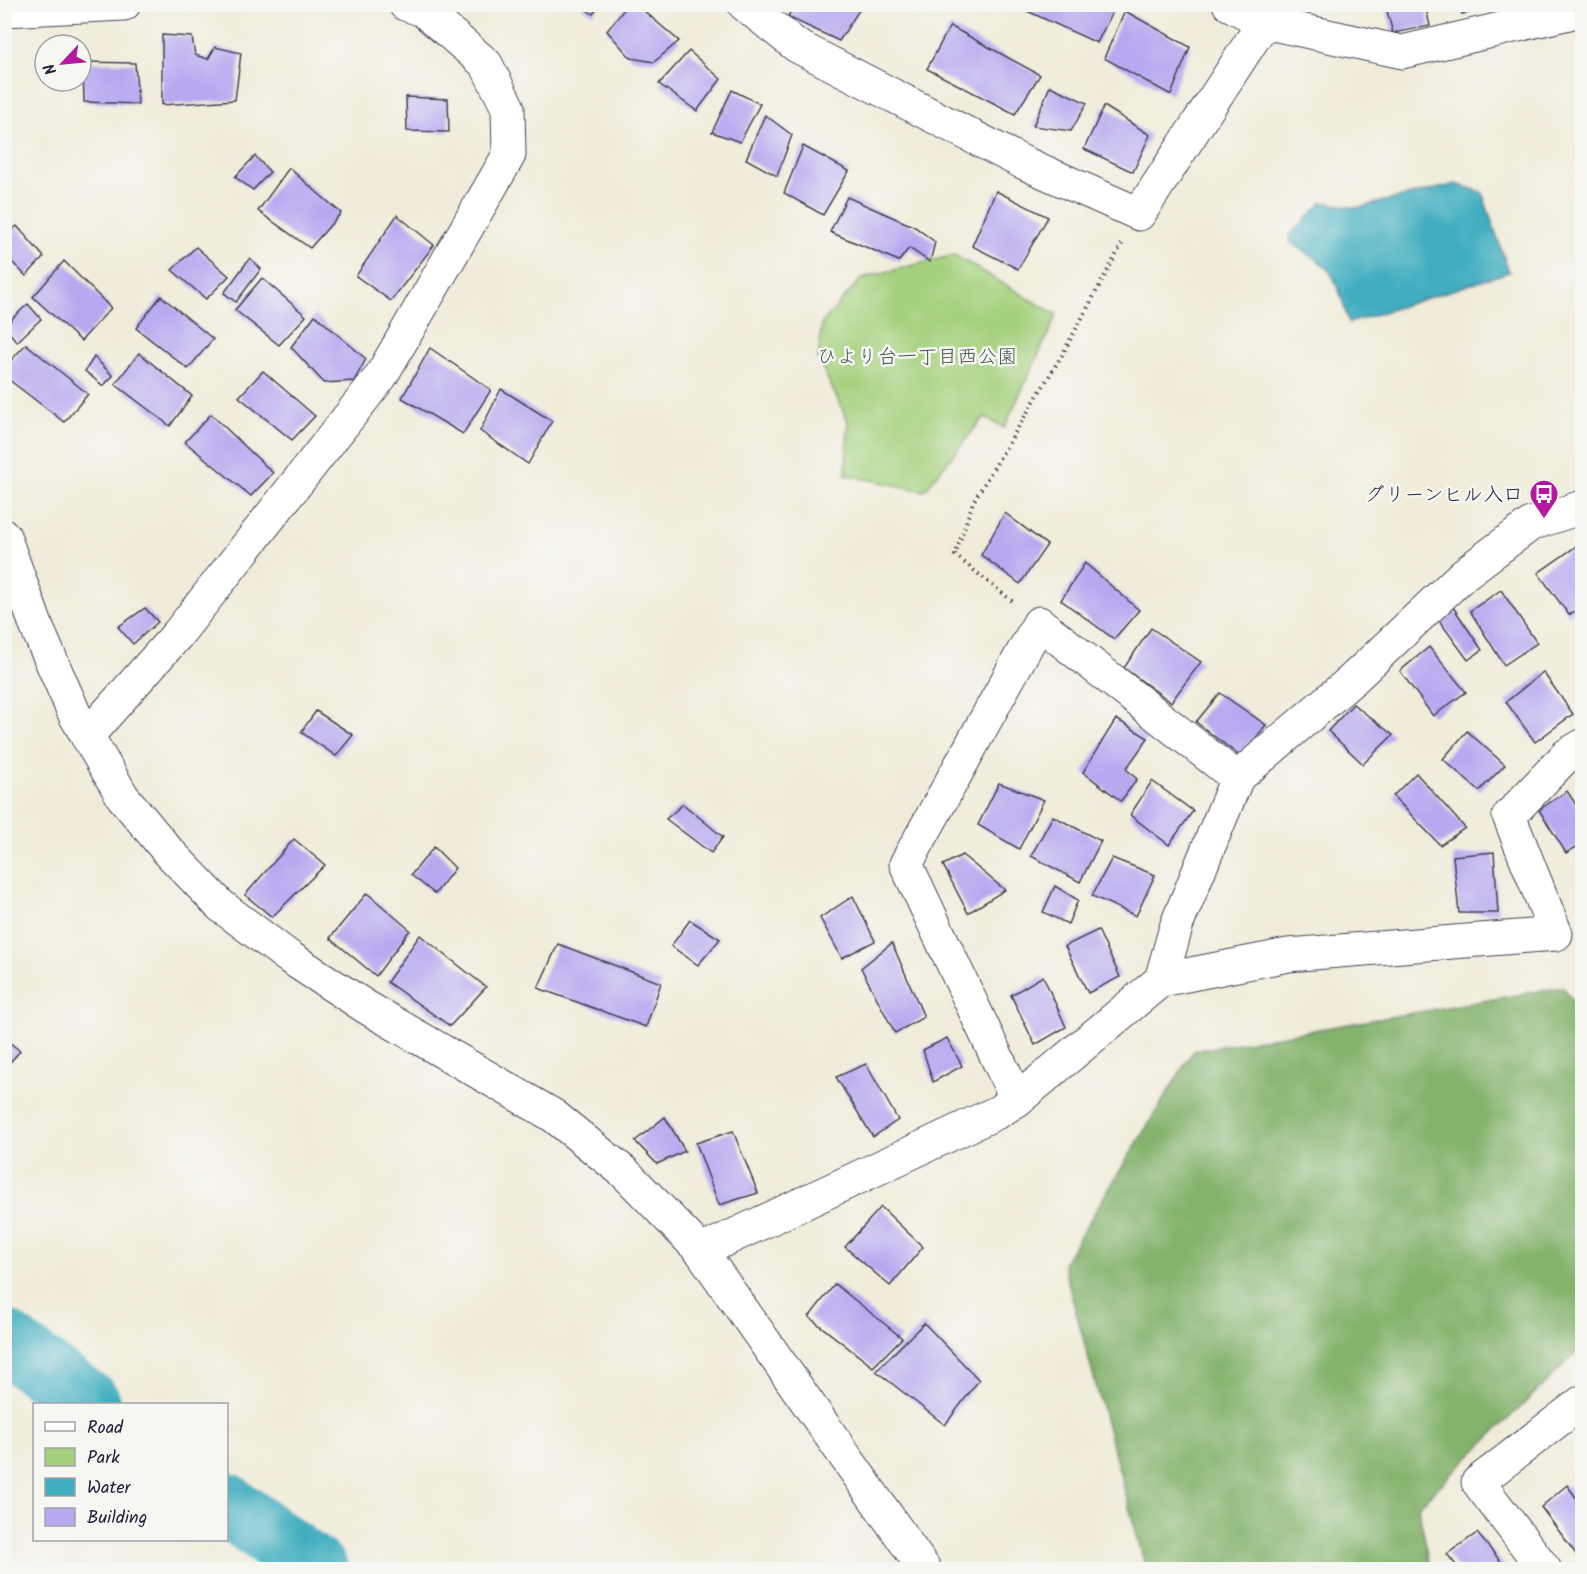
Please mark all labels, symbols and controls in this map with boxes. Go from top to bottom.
north arrow [33,33,93,93]
text: N [37,59,64,79]
park label: ひより台一丁目西公園 [817,342,1017,374]
bus stop icon: グリーンヒル入口 [1528,478,1560,520]
place label: グリーンヒル入口 [1365,480,1523,512]
legend [33,1403,228,1541]
text: Road [87,1414,124,1443]
text: Park [87,1444,120,1473]
text: Water [87,1474,132,1503]
text: Building [87,1504,147,1533]

